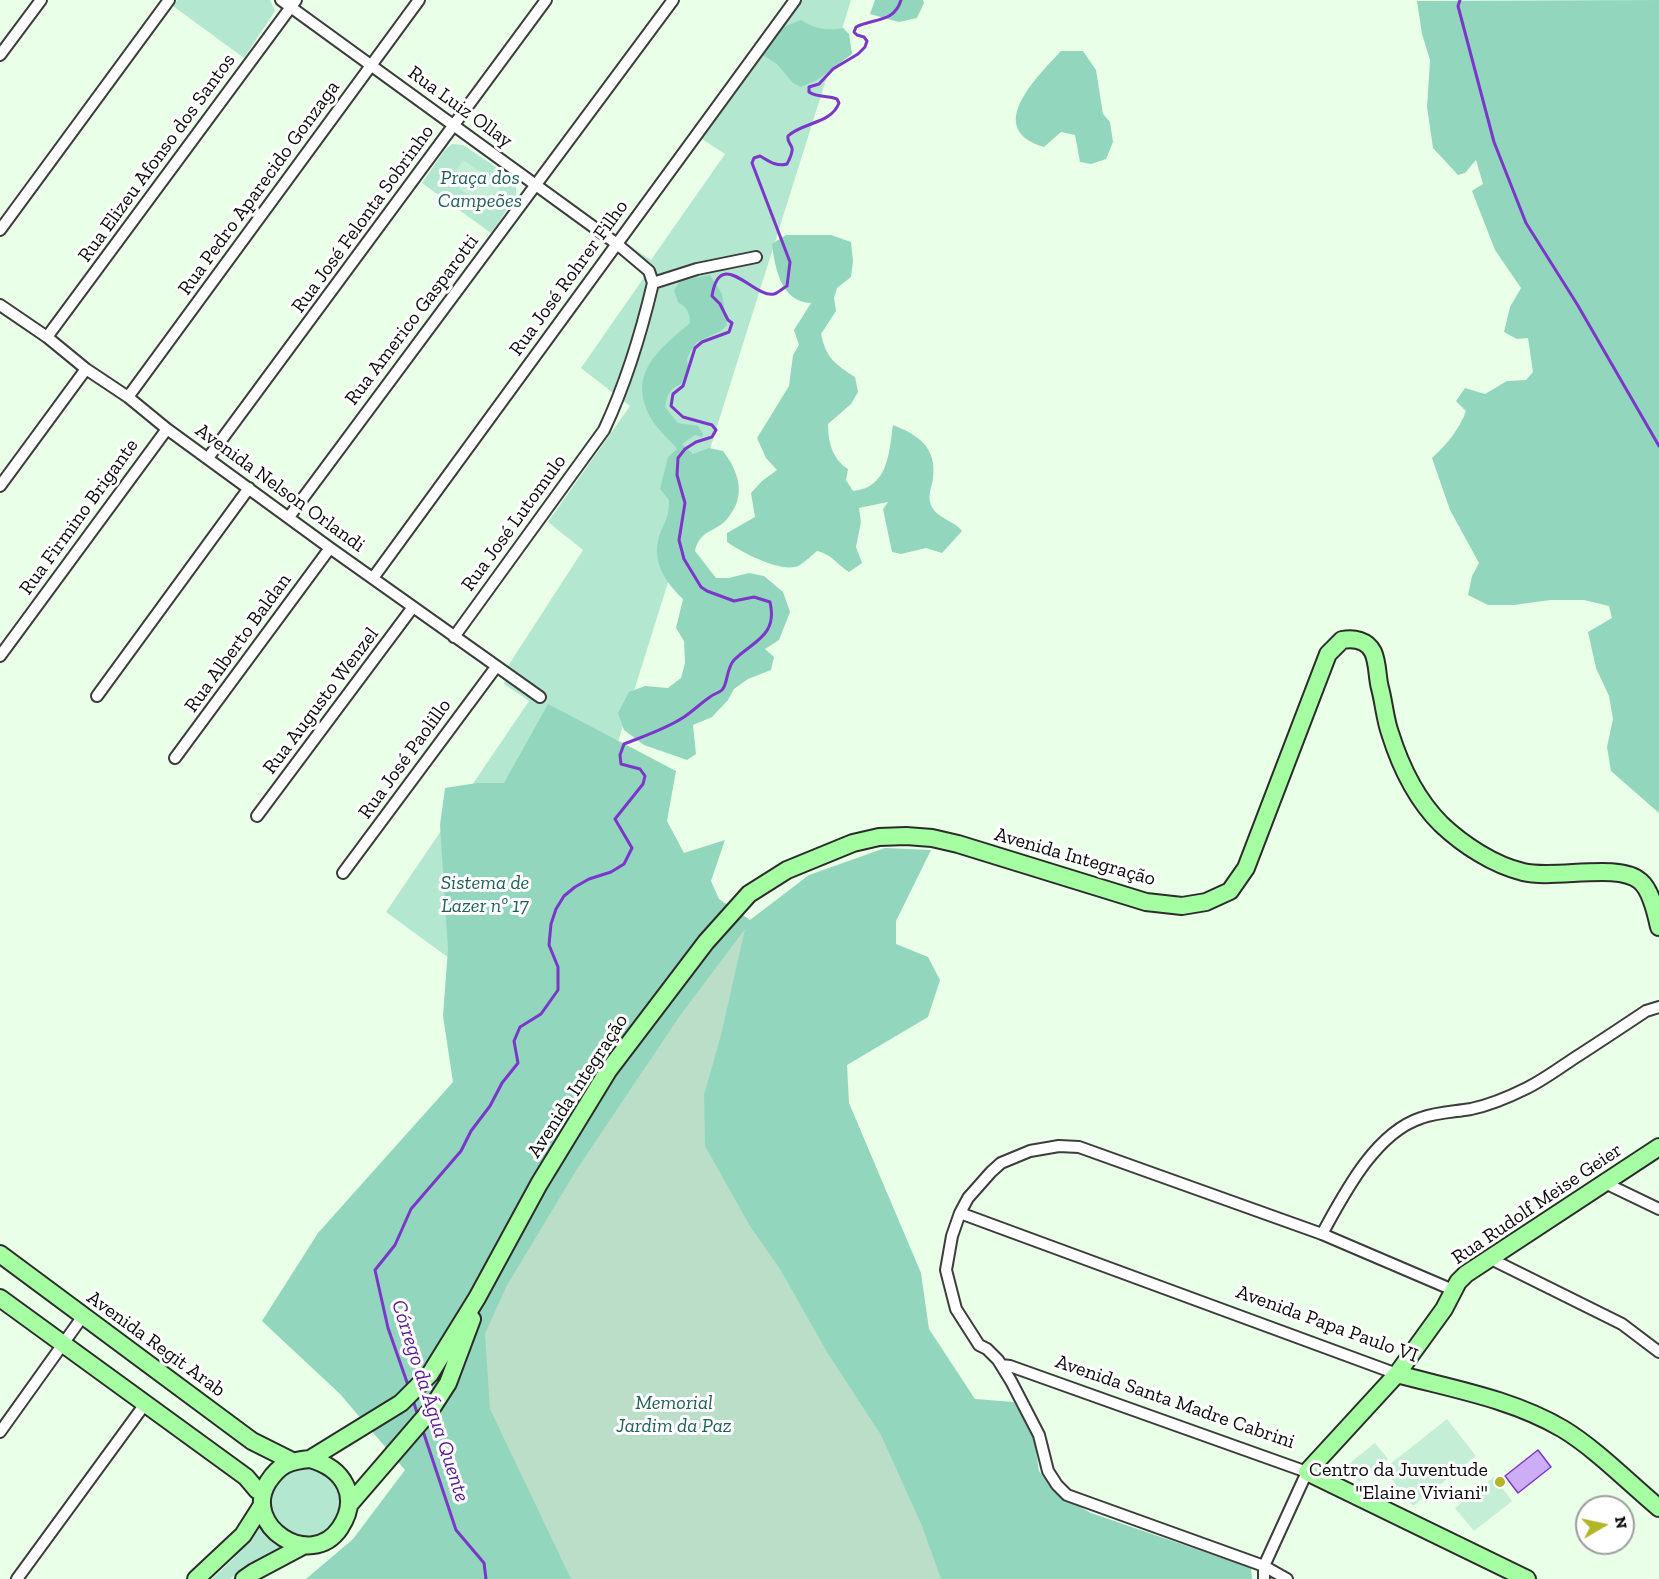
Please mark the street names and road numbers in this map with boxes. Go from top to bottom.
street label: Rua Elizeu Afonso dos Santos [73,49,241,267]
street label: Rua Luiz Ollay [403,61,517,153]
street label: Rua Pedro Aparecido Gonzaga [173,76,345,300]
street label: Rua José Felonta Sobrinho [287,120,439,318]
street label: Rua José Rohrer Filho [504,195,634,361]
street label: Rua Americo Gasparotti [340,230,484,410]
street label: Avenida Nelson Orlandi [191,419,369,557]
street label: Rua Firmino Brigante [14,434,144,600]
street label: Rua José Lutomulo [456,450,572,596]
street label: Rua Alberto Baldan [180,569,296,717]
street label: Rua Augusto Wenzel [258,623,384,779]
street label: Rua José Paolillo [353,694,457,824]
street label: Avenida Integração [992,823,1158,891]
street label: Avenida Integração [523,1010,633,1162]
street label: Rua Rudolf Meise Geier [1447,1138,1627,1270]
street label: Avenida Papa Paulo VI [1233,1280,1421,1368]
street label: Avenida Regit Arab [82,1286,230,1402]
street label: Avenida Santa Madre Cabrini [1052,1350,1298,1454]

